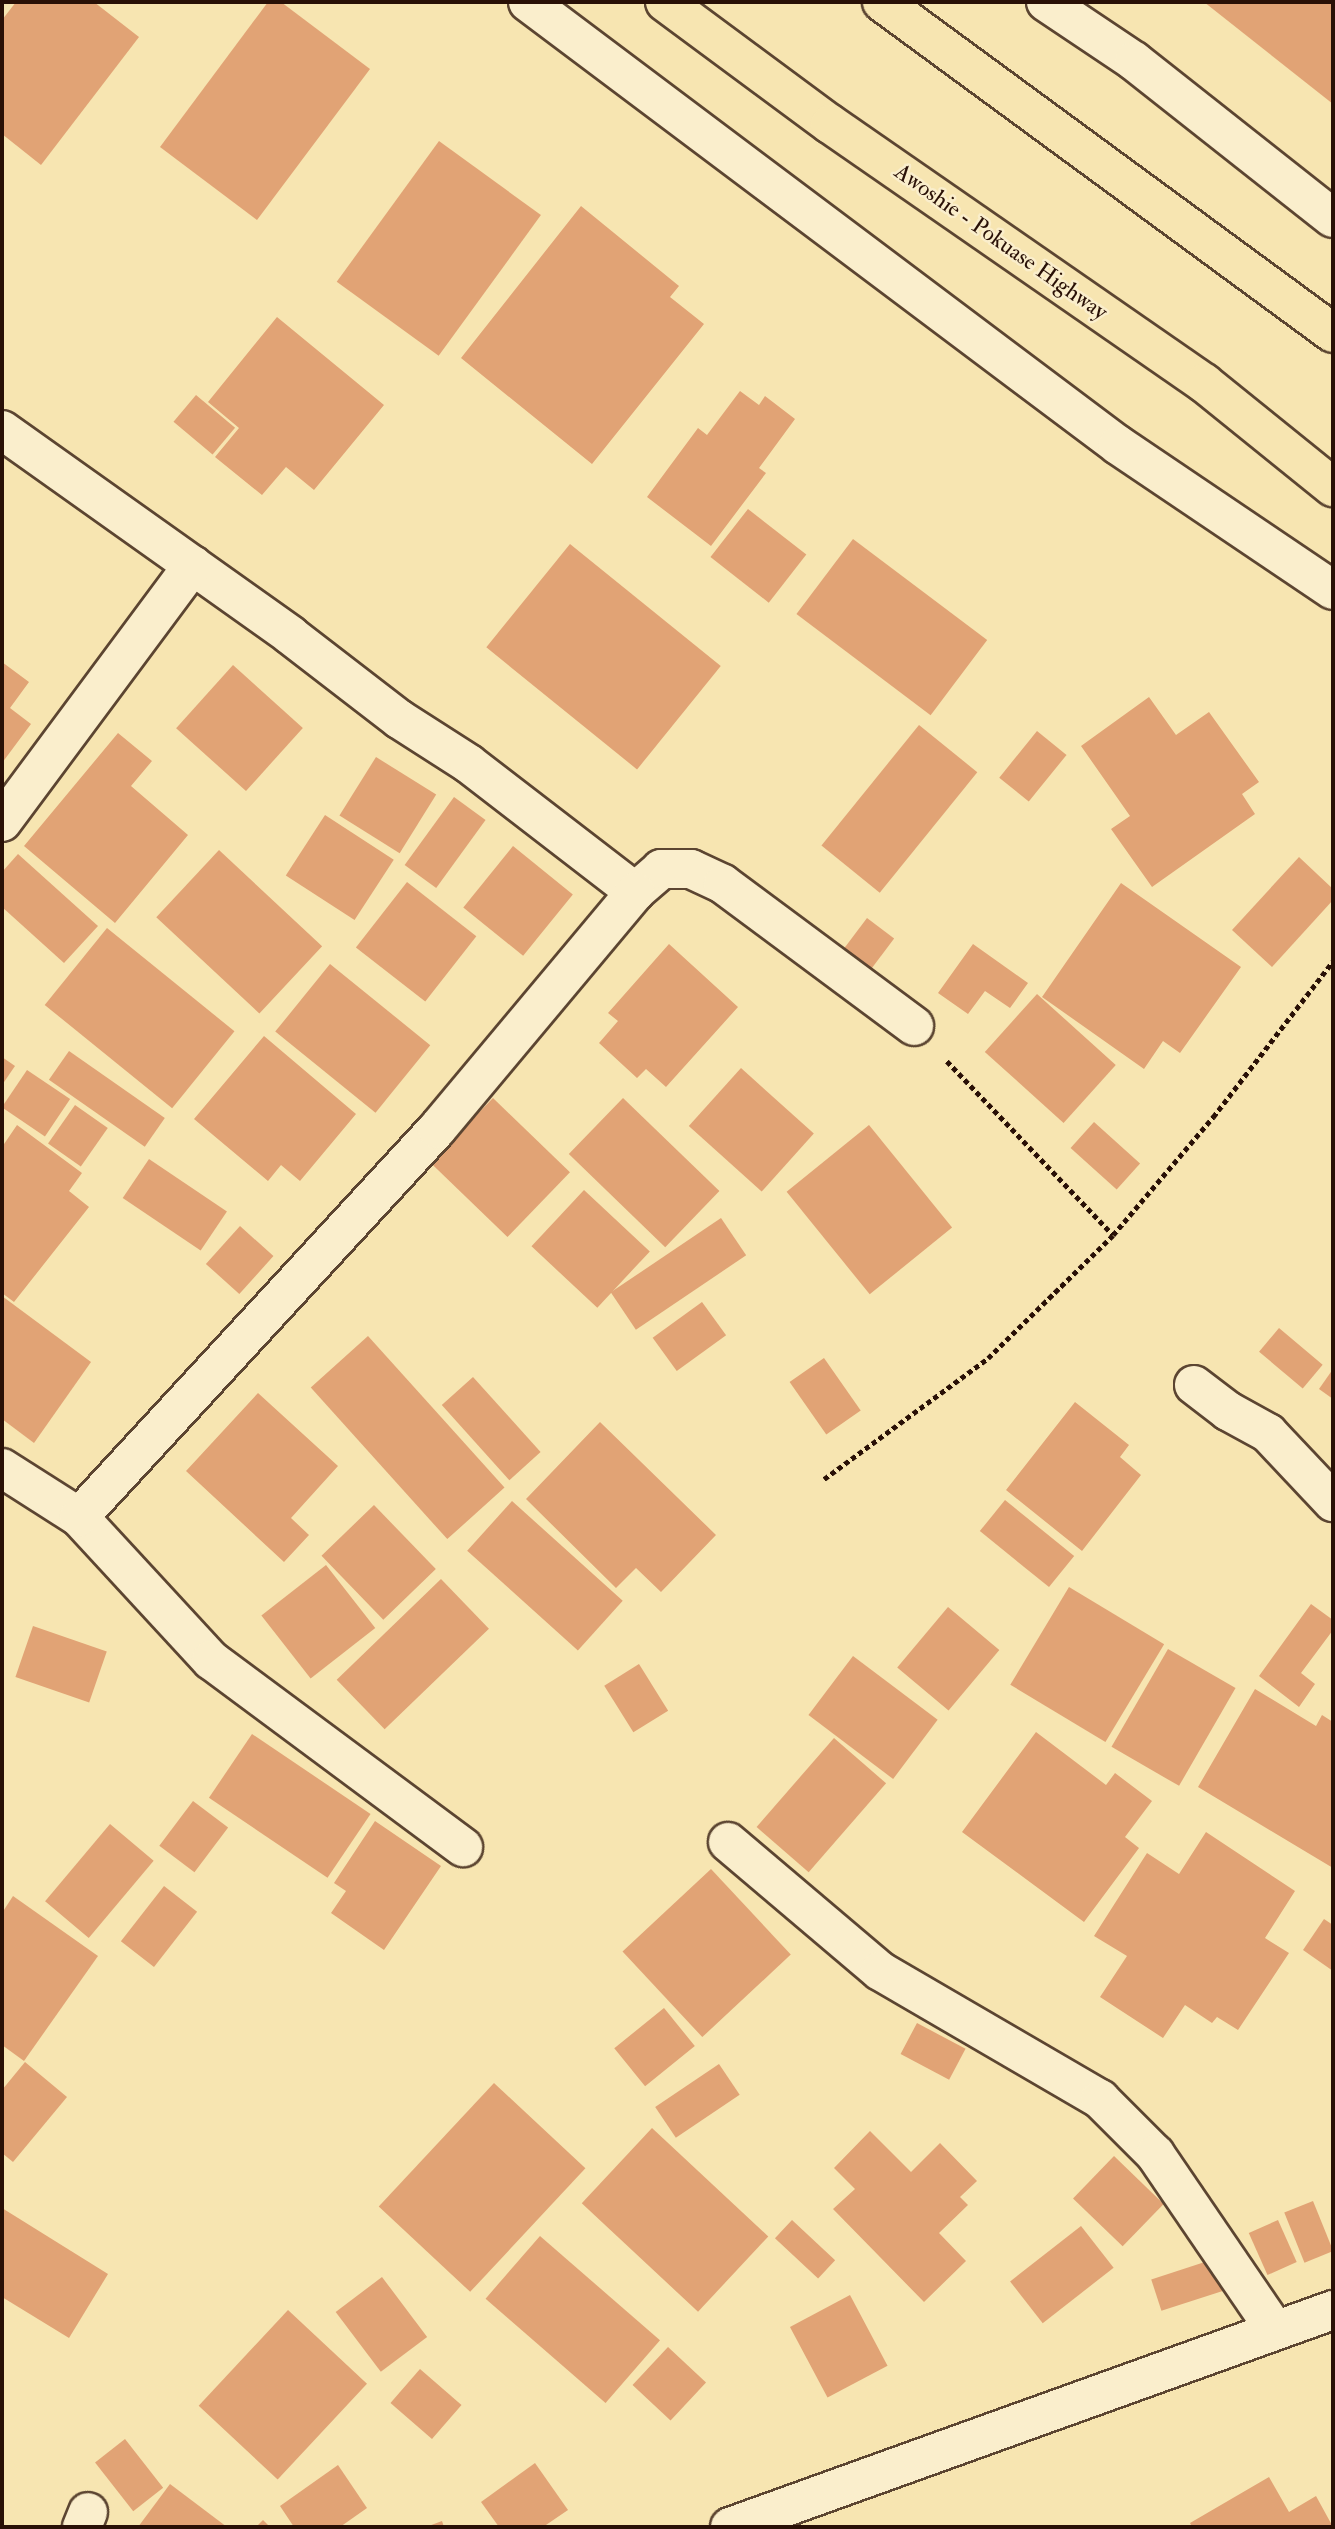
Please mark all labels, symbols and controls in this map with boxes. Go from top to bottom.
street label: Awoshie - Pokuase Highway [889,158,1113,326]

